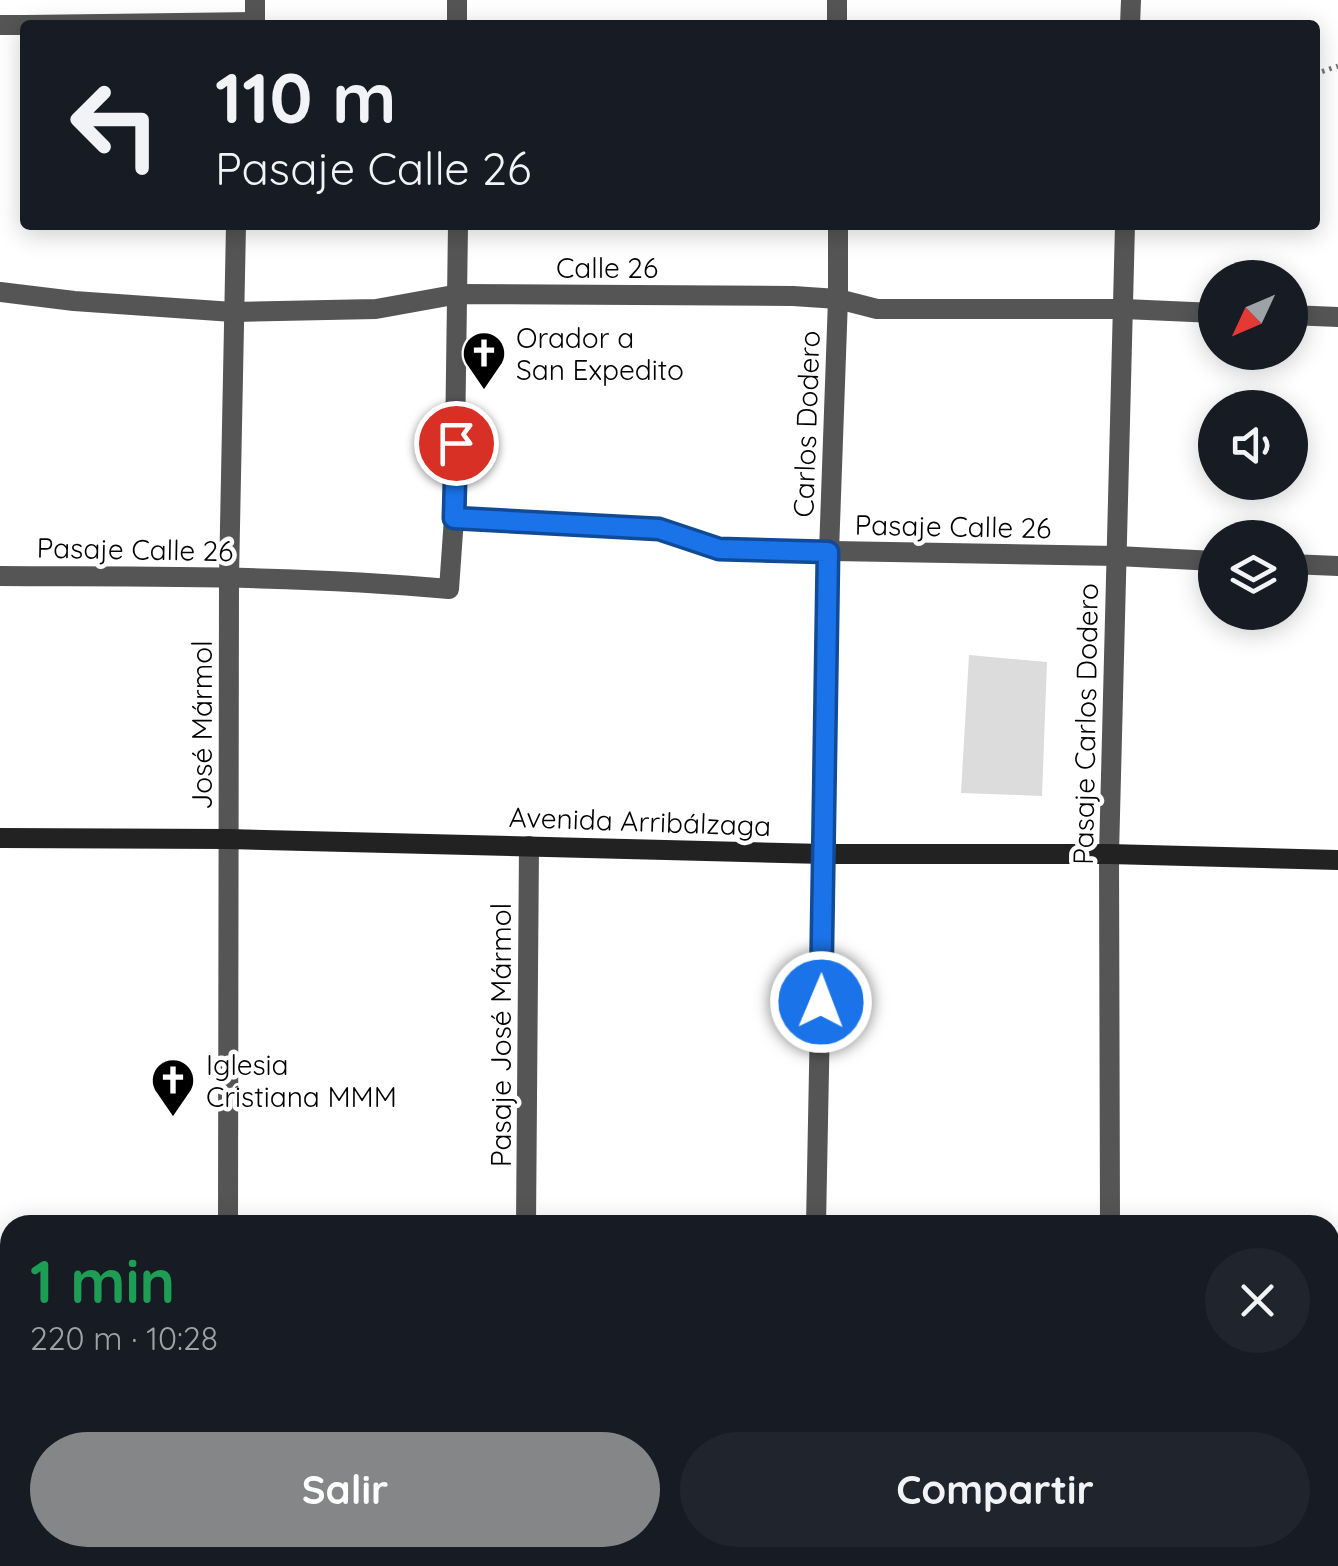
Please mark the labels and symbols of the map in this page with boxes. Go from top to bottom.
street label: Calle 26 [556,250,658,285]
north arrow [1198,260,1308,370]
place label: Orador a San Expedito [516,320,684,387]
church icon: Orador a San Expedito [461,330,507,391]
street label: Carlos Dodero [785,330,827,518]
pin [414,401,499,486]
street label: Pasaje Calle 26 [854,507,1052,545]
street label: Pasaje Calle 26 [36,530,234,568]
street label: Pasaje Carlos Dodero [1065,583,1105,865]
street label: José Mármol [184,640,219,810]
street label: Avenida Arribálzaga [508,799,772,843]
street label: Pasaje José Mármol [483,903,518,1167]
position arrow [769,950,873,1054]
place label: Iglesia Cristiana MMM [206,1047,397,1114]
church icon: Iglesia Cristiana MMM [150,1057,196,1118]

